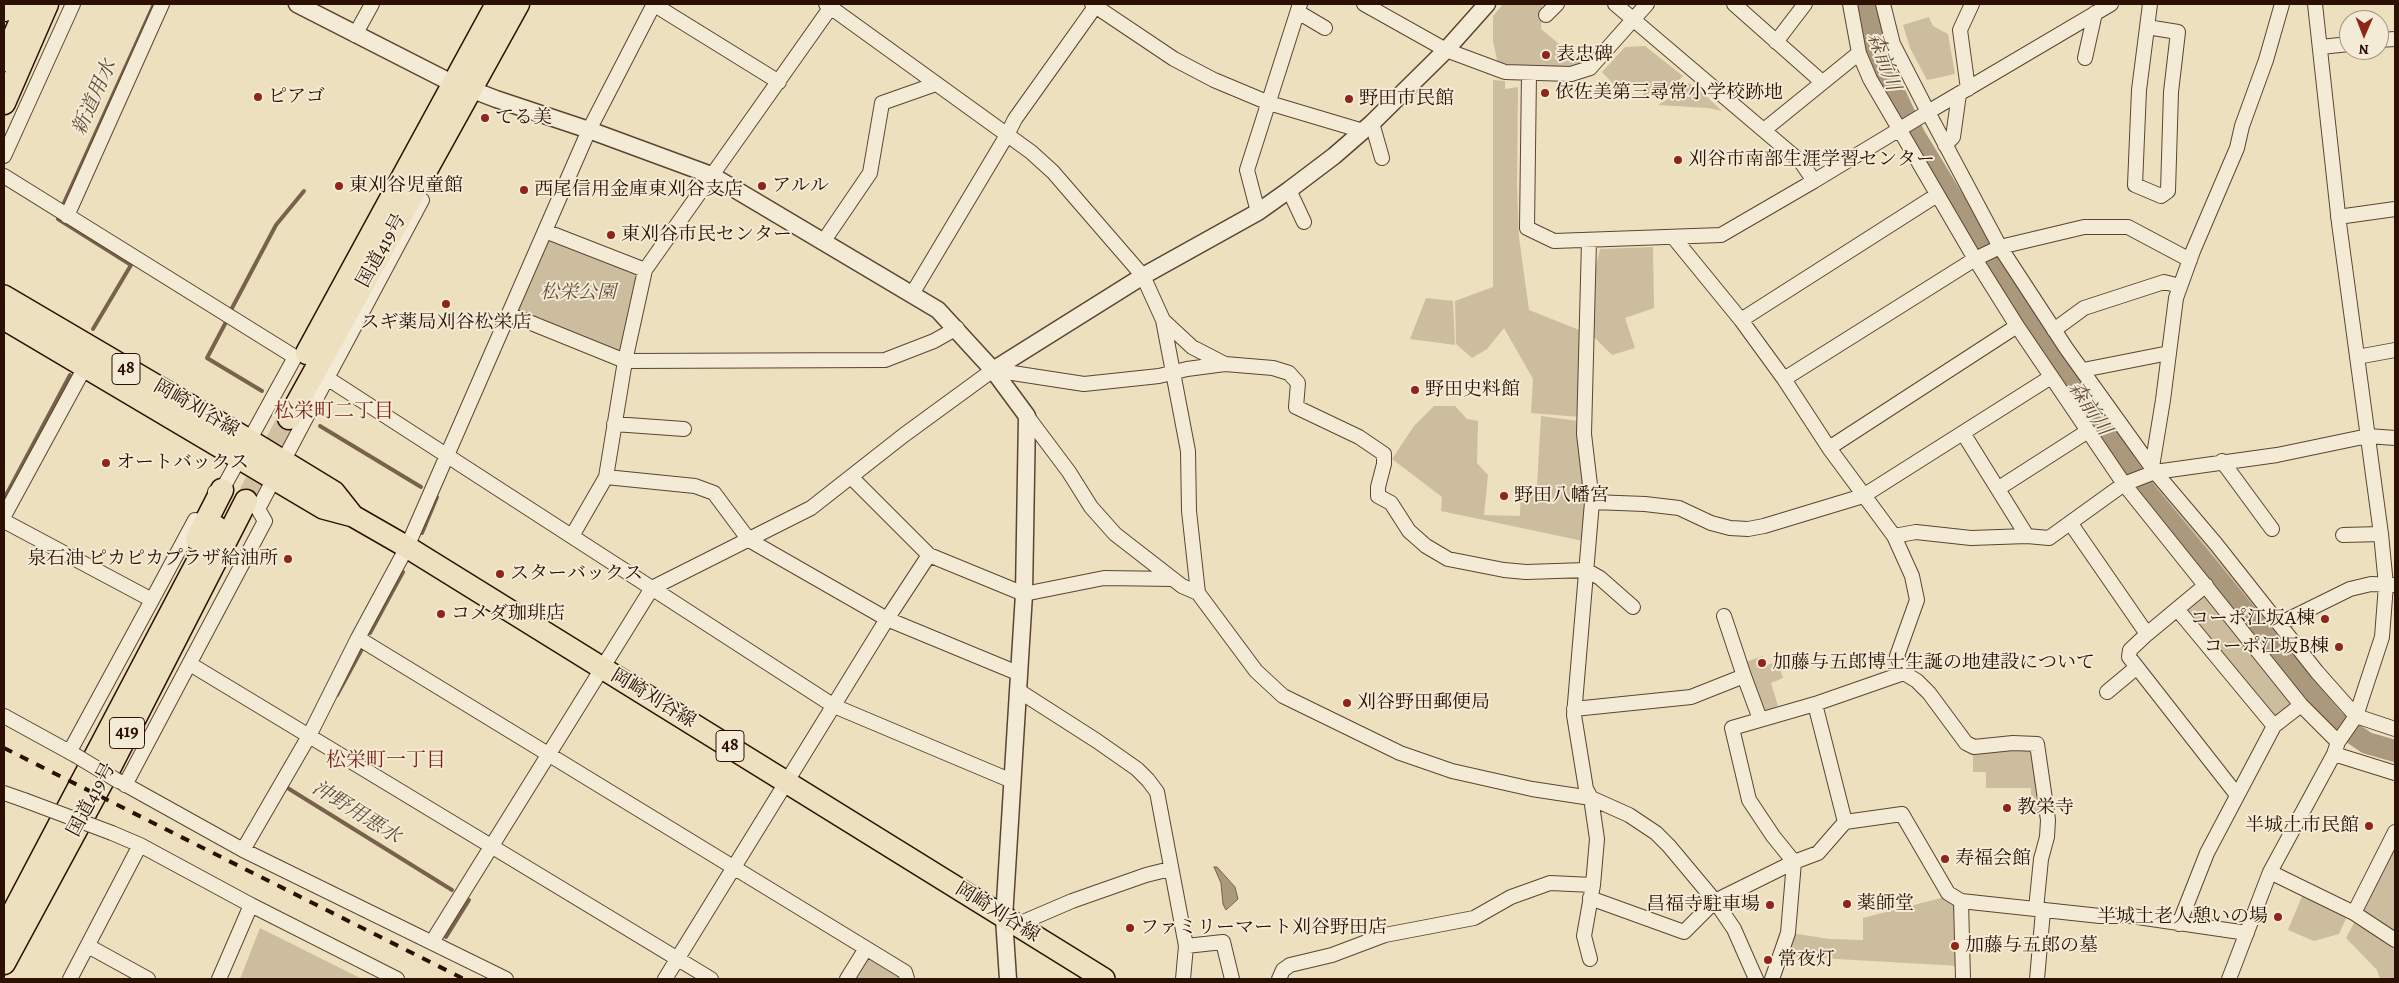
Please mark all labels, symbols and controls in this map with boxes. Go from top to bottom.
north arrow [2339,10,2389,60]
water label: 森前川 [1861,30,1905,94]
text: N [2358,40,2369,59]
place label: 表忠碑 [1556,44,1613,66]
marker: 表忠碑 [1540,49,1552,61]
water label: 新道用水 [68,57,122,139]
place label: 依佐美第三尋常小学校跡地 [1555,82,1783,104]
place label: ピアゴ [268,86,325,108]
marker: 依佐美第三尋常小学校跡地 [1539,87,1551,99]
place label: 野田市民館 [1359,88,1454,110]
marker: ピアゴ [252,91,264,103]
marker: 野田市民館 [1343,93,1355,105]
place label: てる美 [495,107,552,129]
marker: てる美 [479,112,491,124]
place label: 刈谷市南部生涯学習センター [1688,149,1935,171]
marker: 刈谷市南部生涯学習センター [1672,154,1684,166]
place label: 東刈谷児童館 [349,175,463,197]
place label: アルル [772,175,829,197]
place label: 西尾信用金庫東刈谷支店 [534,179,743,201]
marker: 東刈谷児童館 [333,180,345,192]
marker: アルル [756,180,768,192]
marker: 西尾信用金庫東刈谷支店 [518,184,530,196]
street label: 国道419号 [352,210,412,292]
place label: 東刈谷市民センター [621,224,792,246]
marker: 東刈谷市民センター [605,229,617,241]
park label: 松栄公園 [540,282,616,304]
marker: スギ薬局刈谷松栄店 [440,298,452,310]
place label: スギ薬局刈谷松栄店 [361,312,531,334]
road number: 48 [112,354,140,384]
street label: 岡崎刈谷線 [149,375,243,443]
water label: 森前川 [2062,377,2116,441]
place label: 野田史料館 [1425,379,1520,401]
marker: 野田史料館 [1409,384,1421,396]
district label: 松栄町二丁目 [274,400,394,424]
place label: オートバックス [116,452,249,474]
marker: オートバックス [100,457,112,469]
place label: 野田八幡宮 [1514,485,1609,507]
marker: 野田八幡宮 [1498,490,1510,502]
place label: 泉石油 ピカピカプラザ給油所 [27,548,278,570]
marker: 泉石油 ピカピカプラザ給油所 [282,553,294,565]
place label: スターバックス [510,563,643,585]
marker: スターバックス [494,568,506,580]
place label: コメダ珈琲店 [451,603,565,625]
marker: コメダ珈琲店 [435,608,447,620]
place label: コーポ江坂A棟 [2190,608,2315,630]
marker: コーポ江坂A棟 [2319,613,2331,625]
place label: コーポ江坂B棟 [2204,636,2329,658]
marker: コーポ江坂B棟 [2333,641,2345,653]
place label: 加藤与五郎博士生誕の地建設について [1772,652,2095,674]
marker: 加藤与五郎博士生誕の地建設について [1756,657,1768,669]
street label: 岡崎刈谷線 [606,665,700,733]
place label: 刈谷野田郵便局 [1357,692,1490,714]
marker: 刈谷野田郵便局 [1341,697,1353,709]
road number: 419 [110,718,144,748]
road number: 48 [716,730,744,761]
district label: 松栄町一丁目 [326,749,446,773]
street label: 国道419号 [63,759,121,841]
water label: 沖野用悪水 [307,776,405,850]
place label: 教栄寺 [2017,797,2074,819]
marker: 教栄寺 [2001,802,2013,814]
place label: 半城土市民館 [2245,815,2359,837]
marker: 半城土市民館 [2363,820,2375,832]
place label: 寿福会館 [1955,848,2031,870]
marker: 寿福会館 [1939,853,1951,865]
street label: 岡崎刈谷線 [951,878,1043,948]
place label: 薬師堂 [1857,893,1914,915]
place label: 昌福寺駐車場 [1646,894,1760,916]
marker: 薬師堂 [1841,898,1853,910]
marker: 昌福寺駐車場 [1764,899,1776,911]
place label: 半城土老人憩いの場 [2097,906,2268,928]
marker: 半城土老人憩いの場 [2272,911,2284,923]
place label: ファミリーマート刈谷野田店 [1140,917,1387,939]
marker: ファミリーマート刈谷野田店 [1124,922,1136,934]
place label: 加藤与五郎の墓 [1965,935,2098,957]
marker: 加藤与五郎の墓 [1949,940,1961,952]
place label: 常夜灯 [1778,949,1835,971]
marker: 常夜灯 [1762,954,1774,966]

